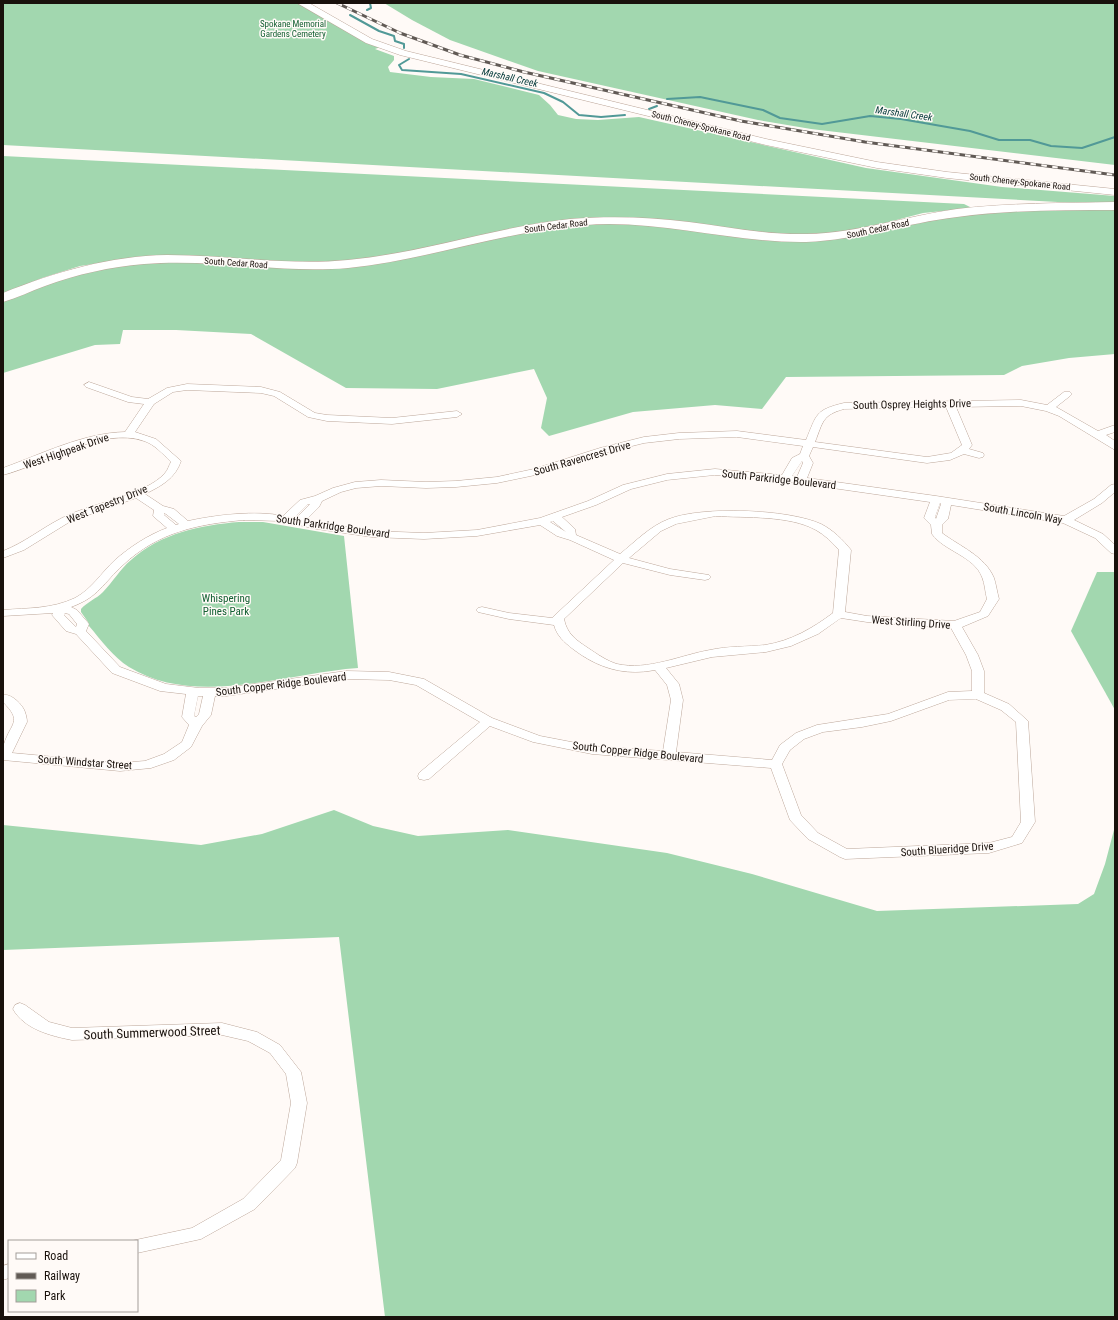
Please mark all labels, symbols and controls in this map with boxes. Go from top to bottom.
park label: Spokane Memorial Gardens Cemetery [260,19,326,39]
water label: Marshall Creek [481,66,540,89]
water label: Marshall Creek [875,104,934,123]
street label: South Cheney-Spokane Road [651,109,751,143]
street label: South Cheney-Spokane Road [969,172,1071,192]
street label: South Cedar Road [524,217,588,235]
street label: South Cedar Road [846,217,910,241]
street label: South Cedar Road [204,256,268,270]
street label: South Osprey Heights Drive [853,397,971,412]
street label: West Highpeak Drive [22,431,111,472]
street label: South Ravencrest Drive [532,438,632,479]
street label: South Parkridge Boulevard [721,467,837,492]
street label: West Tapestry Drive [65,482,149,527]
street label: South Lincoln Way [983,500,1064,527]
street label: South Parkridge Boulevard [275,512,391,541]
park label: Whispering Pines Park [202,592,250,618]
street label: West Stirling Drive [871,613,951,632]
street label: South Copper Ridge Boulevard [215,670,347,699]
street label: South Copper Ridge Boulevard [572,739,704,766]
street label: South Windstar Street [37,753,133,772]
street label: South Blueridge Drive [900,840,994,859]
street label: South Summerwood Street [83,1023,221,1042]
legend [8,1240,138,1312]
text: Road [44,1249,68,1263]
text: Railway [44,1269,80,1283]
text: Park [44,1289,66,1303]

